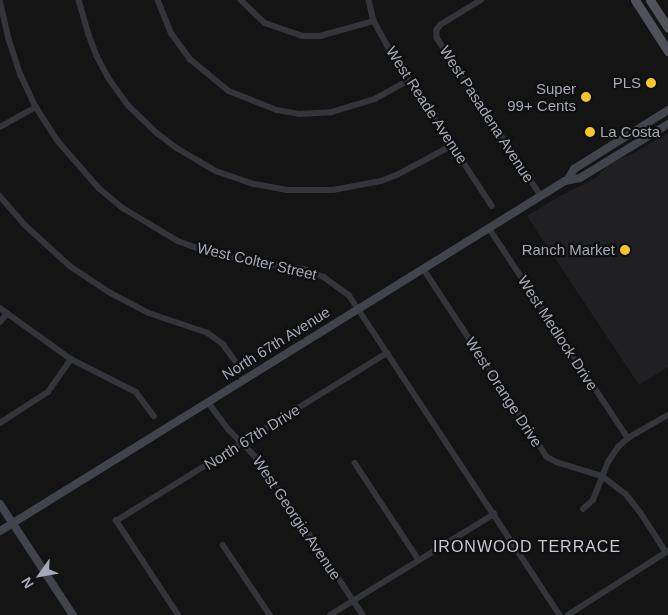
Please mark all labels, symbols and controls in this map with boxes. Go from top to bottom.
street label: West Pasadena Avenue [436,42,538,186]
street label: West Reade Avenue [382,43,472,167]
place label: PLS [613,74,641,92]
marker: PLS [645,77,657,89]
place label: Super 99+ Cents [507,79,576,114]
marker: Super 99+ Cents [580,91,592,103]
place label: La Costa [600,123,660,141]
marker: La Costa [584,126,596,138]
street label: West Colter Street [195,238,319,284]
place label: Ranch Market [522,241,615,259]
marker: Ranch Market [619,244,631,256]
street label: West Medlock Drive [514,272,602,394]
street label: North 67th Avenue [218,302,334,384]
street label: West Orange Drive [462,334,546,450]
street label: North 67th Drive [201,400,303,474]
street label: West Georgia Avenue [249,452,345,584]
district label: IRONWOOD TERRACE [431,537,623,557]
north arrow [15,550,65,600]
text: N [18,574,37,591]

